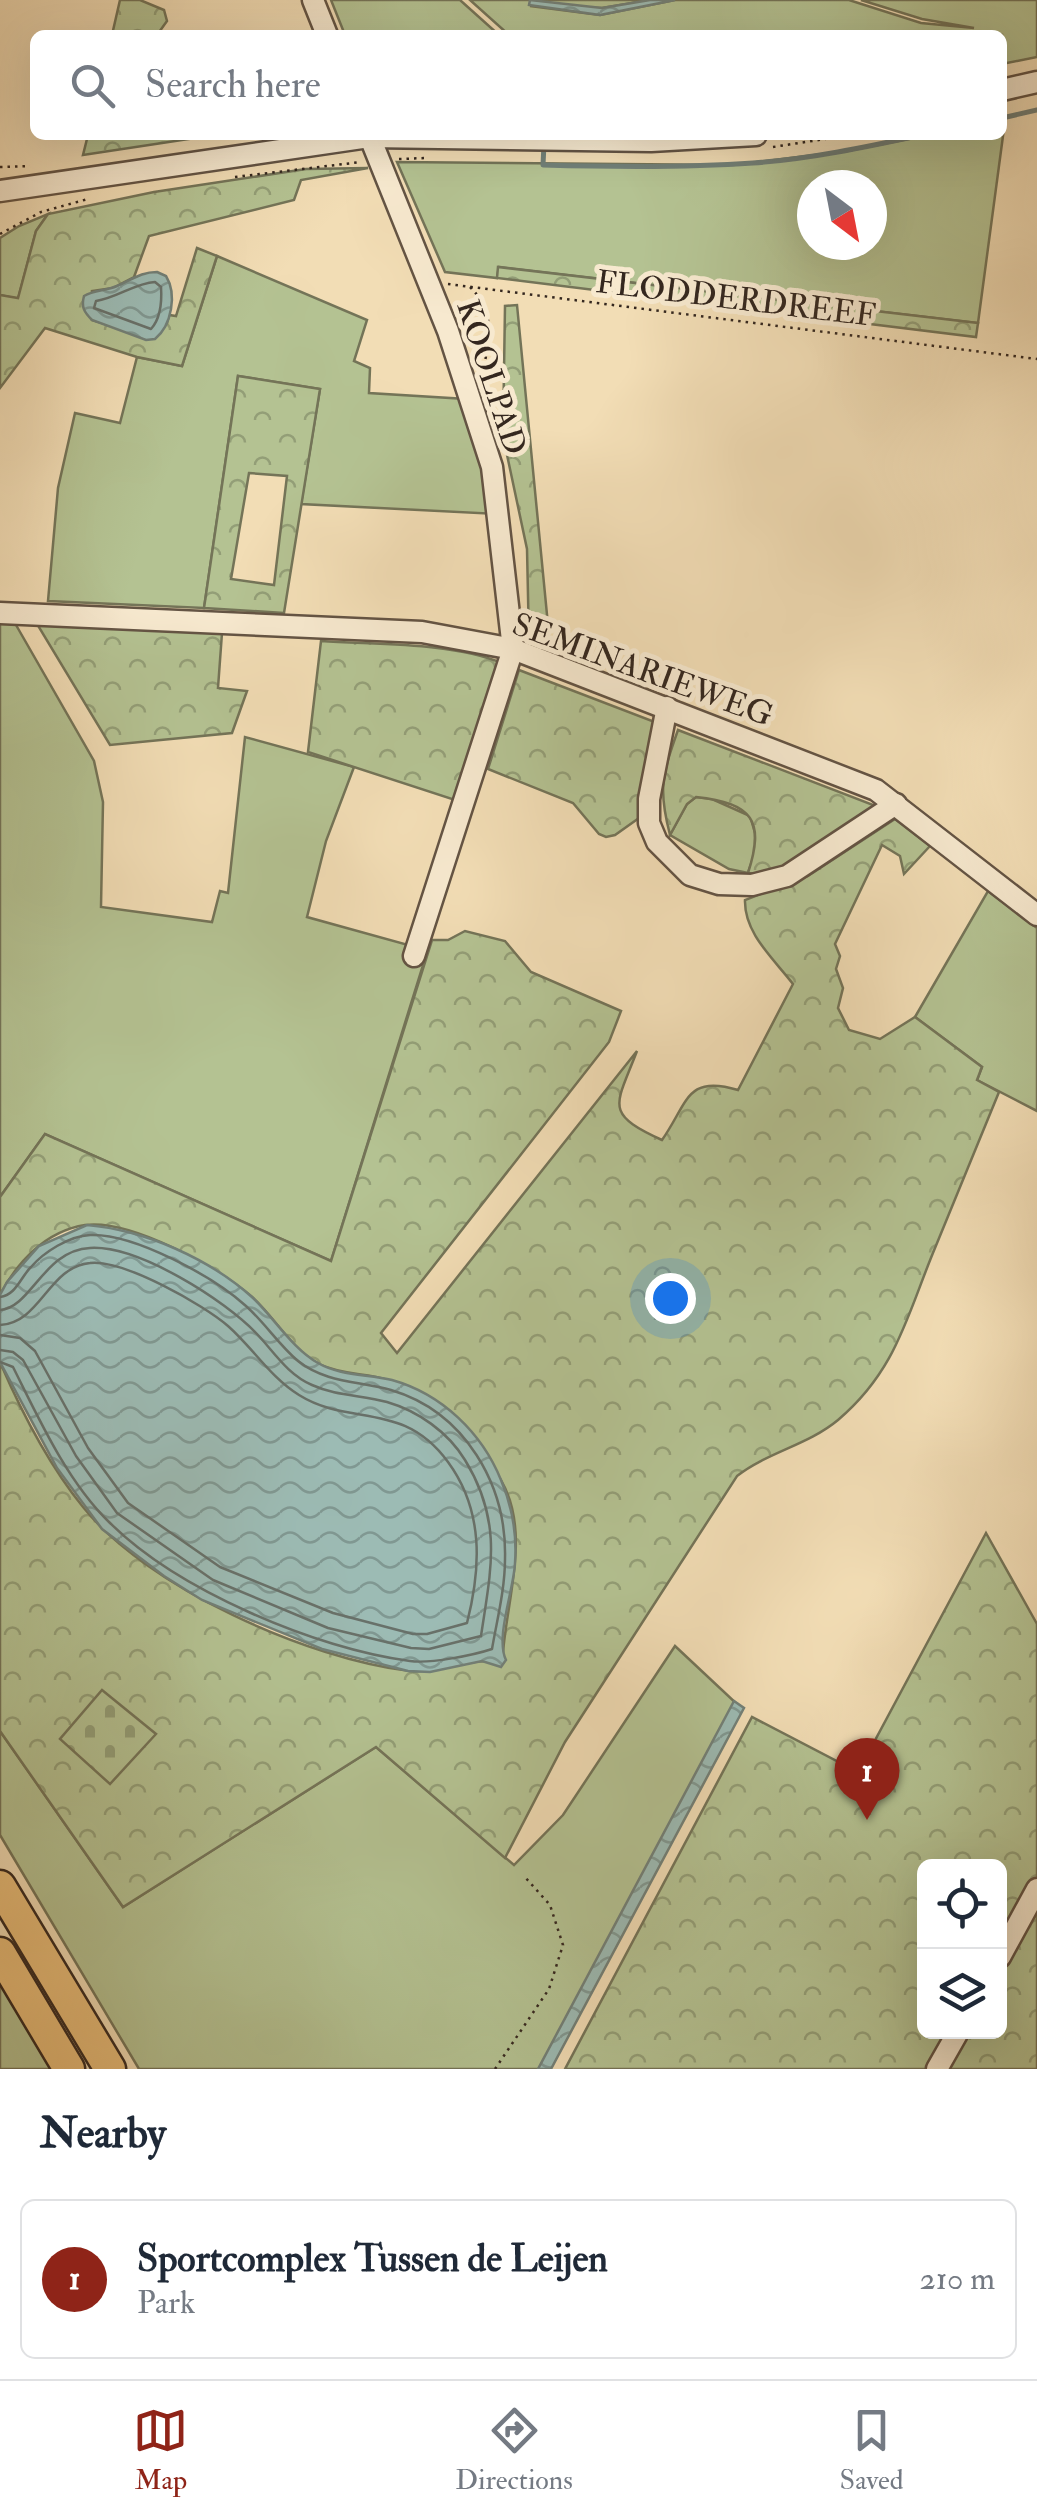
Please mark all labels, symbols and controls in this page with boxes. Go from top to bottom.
search box [30,30,1007,140]
icon: search [65,58,120,113]
text: Search here [145,61,321,109]
north arrow [797,170,887,260]
street label: FLODDERDREEF [594,262,878,336]
street label: KOOLPAD [447,295,535,460]
street label: SEMINARIEWEG [507,604,778,736]
your location [645,1273,696,1324]
pin: 1 [834,1738,900,1820]
map controls [917,1859,1007,2039]
button: locate [917,1859,1007,1949]
button: layers [917,1949,1007,2039]
text: Nearby [40,2108,166,2160]
text: Sportcomplex Tussen de Leijen [137,2235,608,2283]
text: 1 [69,2259,80,2299]
text: 210 m [920,2259,995,2299]
text: Park [137,2283,195,2323]
tab: Map [133,2403,188,2498]
tab: Directions [455,2403,573,2498]
tab: Saved [840,2403,904,2498]

